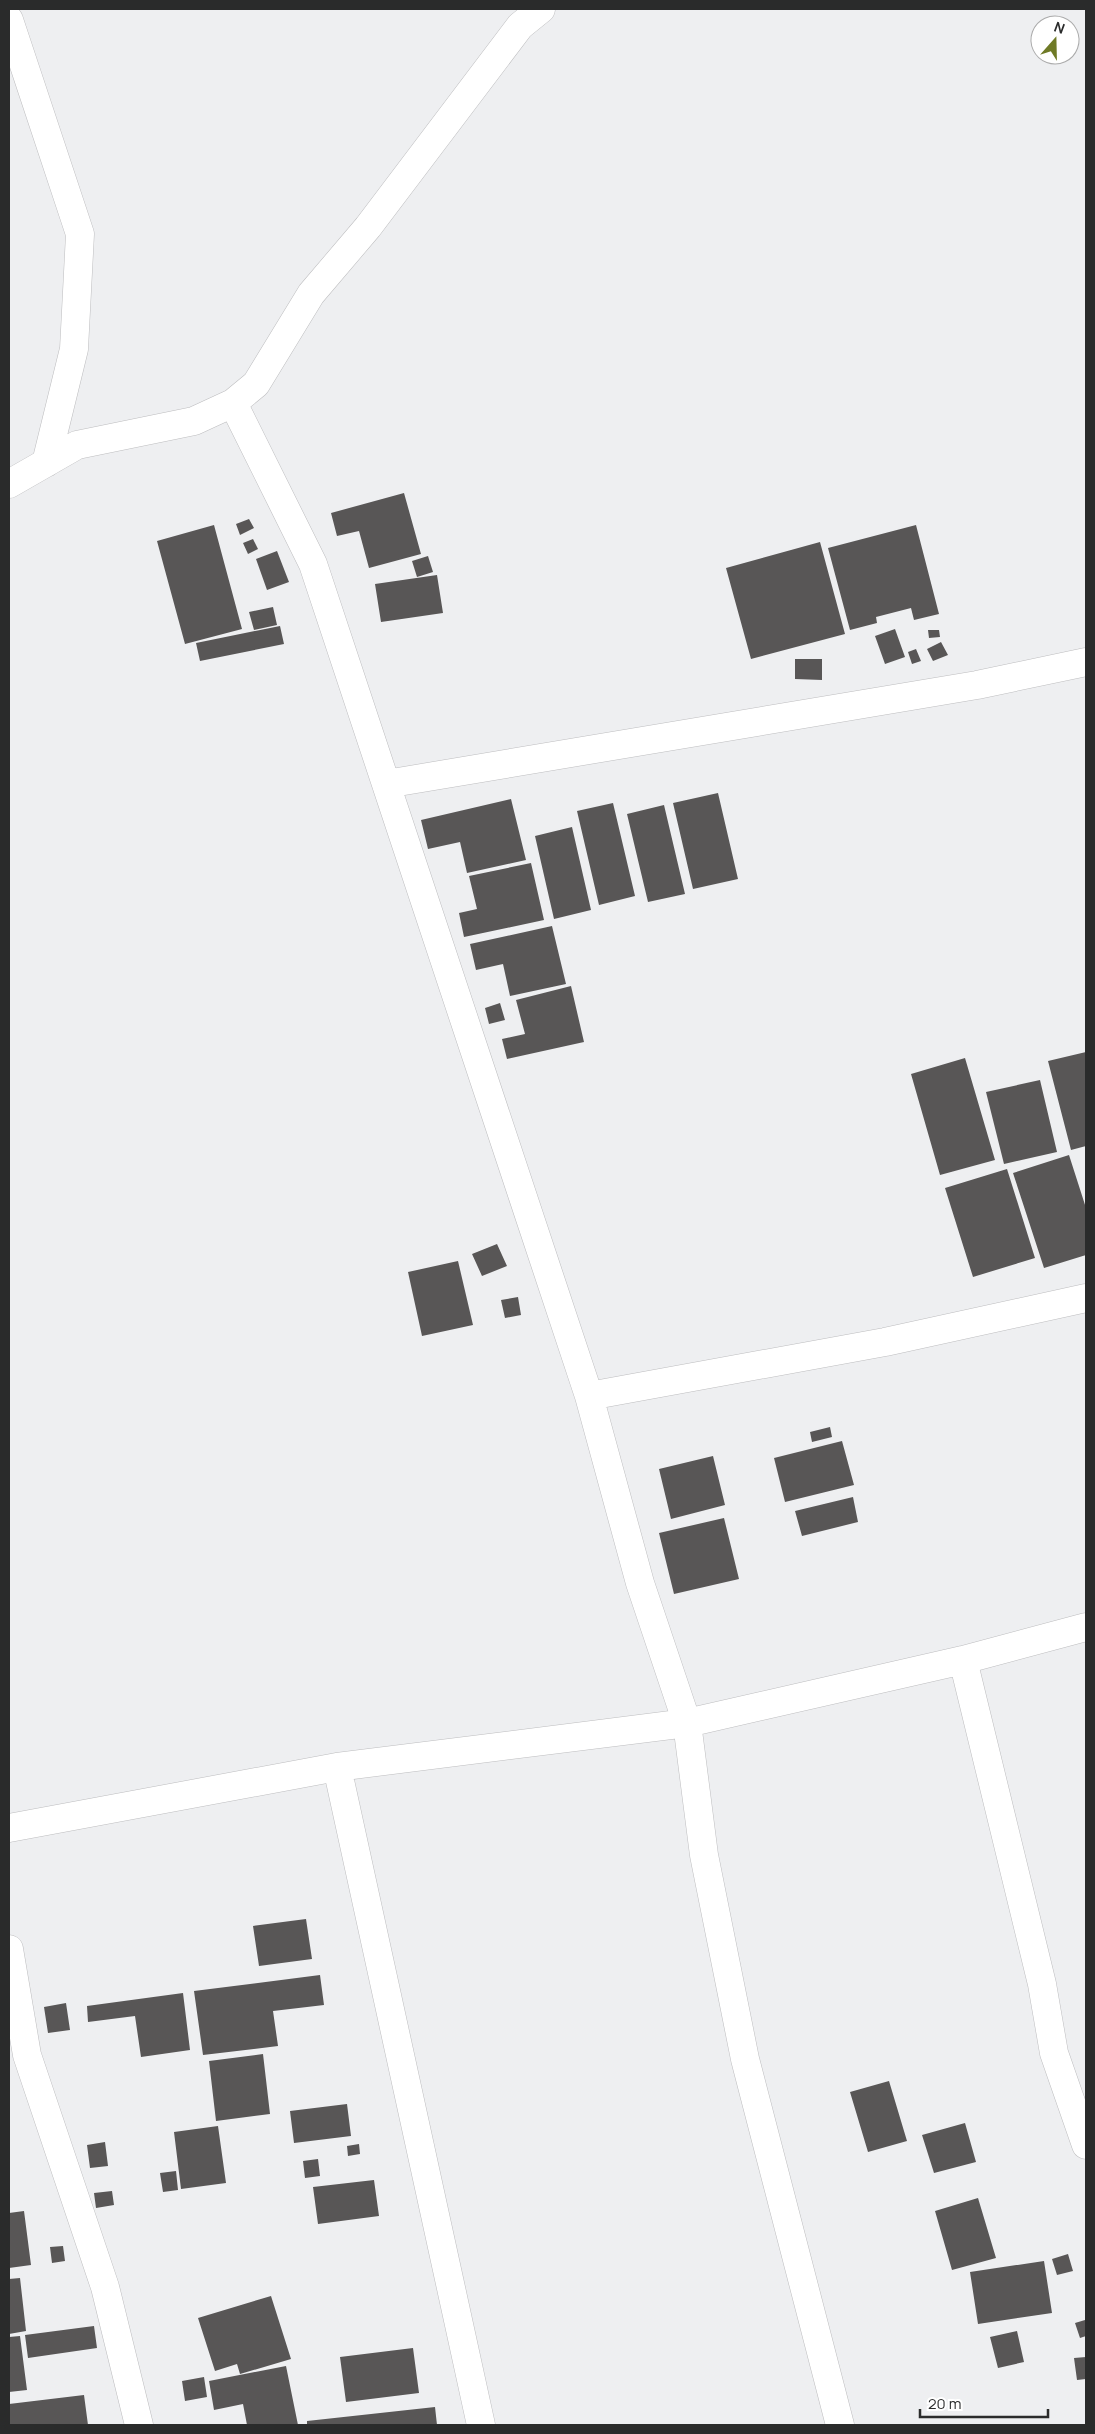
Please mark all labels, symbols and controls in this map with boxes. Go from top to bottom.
north arrow [1030,15,1080,65]
text: N [1052,17,1068,38]
scale bar [920,2386,1048,2418]
text: 20 m [928,2393,961,2414]

